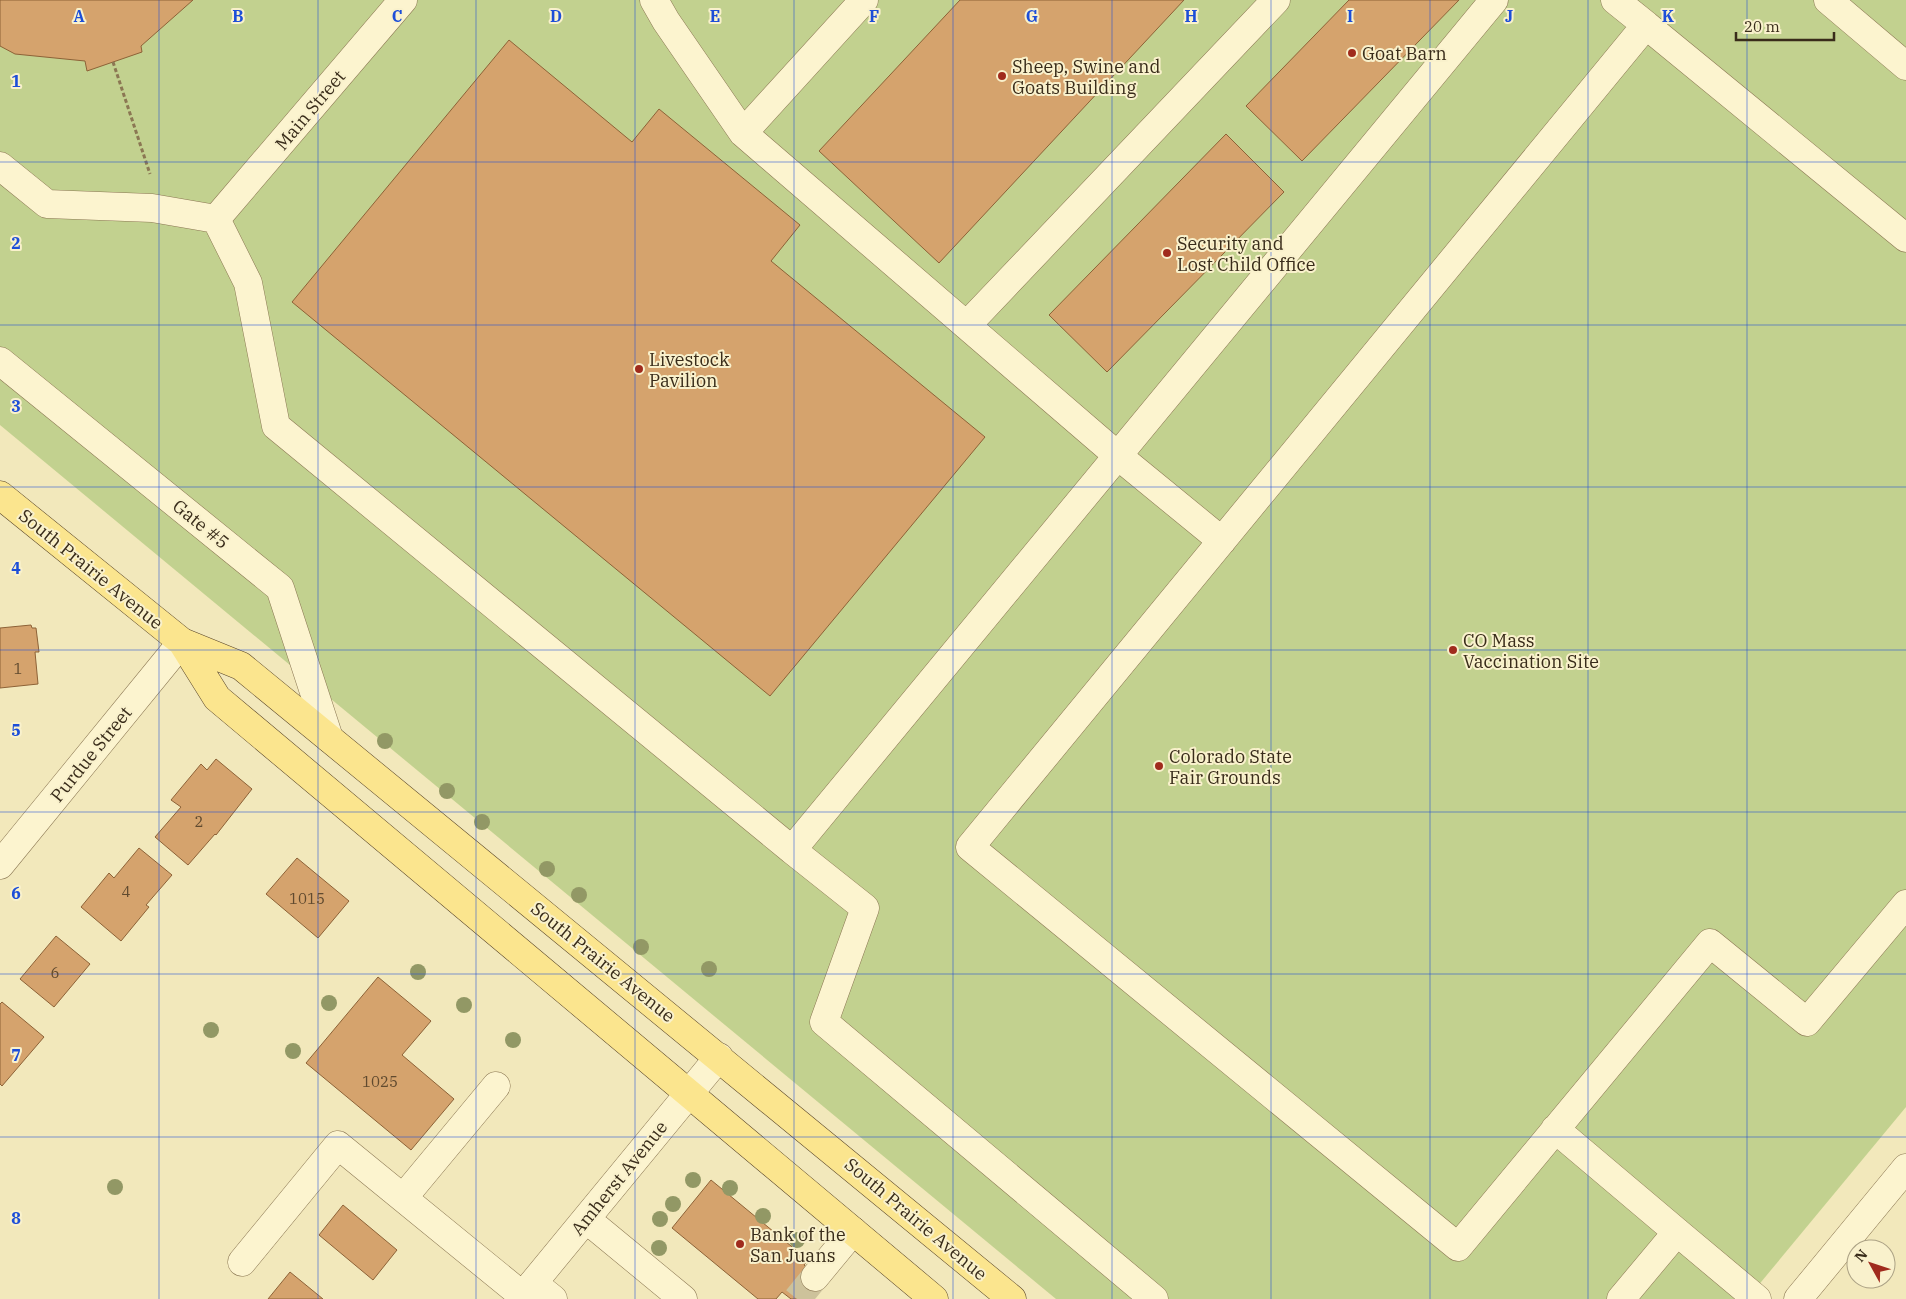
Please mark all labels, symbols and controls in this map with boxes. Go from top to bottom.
text: A [73,6,85,26]
text: B [232,6,244,26]
text: C [392,6,402,26]
text: D [550,6,562,26]
text: E [710,6,720,26]
text: F [869,6,879,26]
text: G [1026,6,1038,26]
text: H [1185,6,1198,26]
text: I [1347,6,1353,26]
text: J [1505,6,1513,26]
text: K [1662,6,1675,26]
scale bar [1736,10,1834,42]
text: 20 m [1744,17,1780,36]
place label: Goat Barn [1362,42,1447,65]
marker: Goat Barn [1346,47,1358,59]
place label: Sheep, Swine and Goats Building [1012,55,1161,99]
street label: Main Street [270,65,350,155]
marker: Sheep, Swine and Goats Building [996,70,1008,82]
text: 1 [11,71,21,91]
place label: Security and Lost Child Office [1177,232,1315,276]
text: 2 [11,233,21,253]
marker: Security and Lost Child Office [1161,247,1173,259]
place label: Livestock Pavilion [649,348,730,392]
marker: Livestock Pavilion [633,363,645,375]
text: 3 [11,396,21,416]
street label: Gate #5 [168,494,234,554]
street label: South Prairie Avenue [14,504,168,634]
text: 4 [11,558,21,578]
place label: CO Mass Vaccination Site [1463,629,1599,673]
marker: CO Mass Vaccination Site [1447,644,1459,656]
house number: 1 [13,659,23,678]
street label: Purdue Street [45,701,137,807]
text: 5 [11,720,21,740]
place label: Colorado State Fair Grounds [1169,745,1292,789]
marker: Colorado State Fair Grounds [1153,760,1165,772]
house number: 2 [194,812,204,831]
house number: 4 [121,882,131,901]
text: 6 [11,883,21,903]
house number: 1015 [289,889,325,908]
street label: South Prairie Avenue [526,897,680,1027]
house number: 6 [50,963,60,982]
text: 7 [11,1045,21,1065]
house number: 1025 [362,1072,398,1091]
street label: Amherst Avenue [566,1116,672,1240]
street label: South Prairie Avenue [840,1153,992,1285]
text: 8 [11,1208,21,1228]
place label: Bank of the San Juans [750,1223,846,1267]
marker: Bank of the San Juans [734,1238,746,1250]
north arrow [1846,1239,1896,1289]
text: N [1851,1246,1871,1266]

